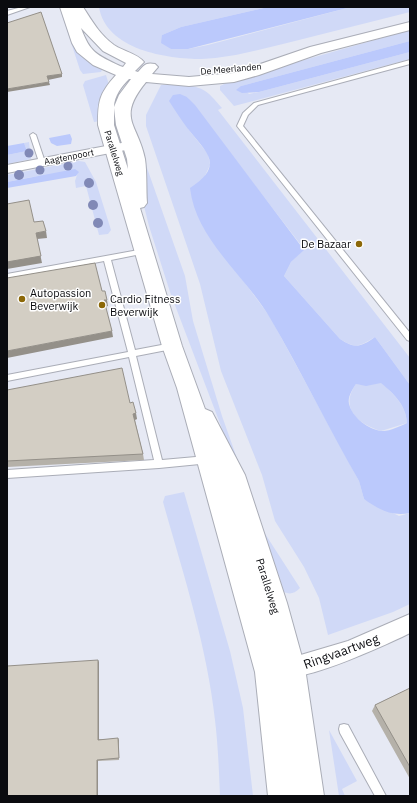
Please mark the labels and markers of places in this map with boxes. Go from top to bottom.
place label: De Bazaar [301,237,351,251]
marker: De Bazaar [354,239,364,249]
place label: Autopassion Beverwijk [30,286,91,313]
place label: Cardio Fitness Beverwijk [110,292,180,319]
marker: Autopassion Beverwijk [17,294,27,304]
marker: Cardio Fitness Beverwijk [97,300,107,310]

